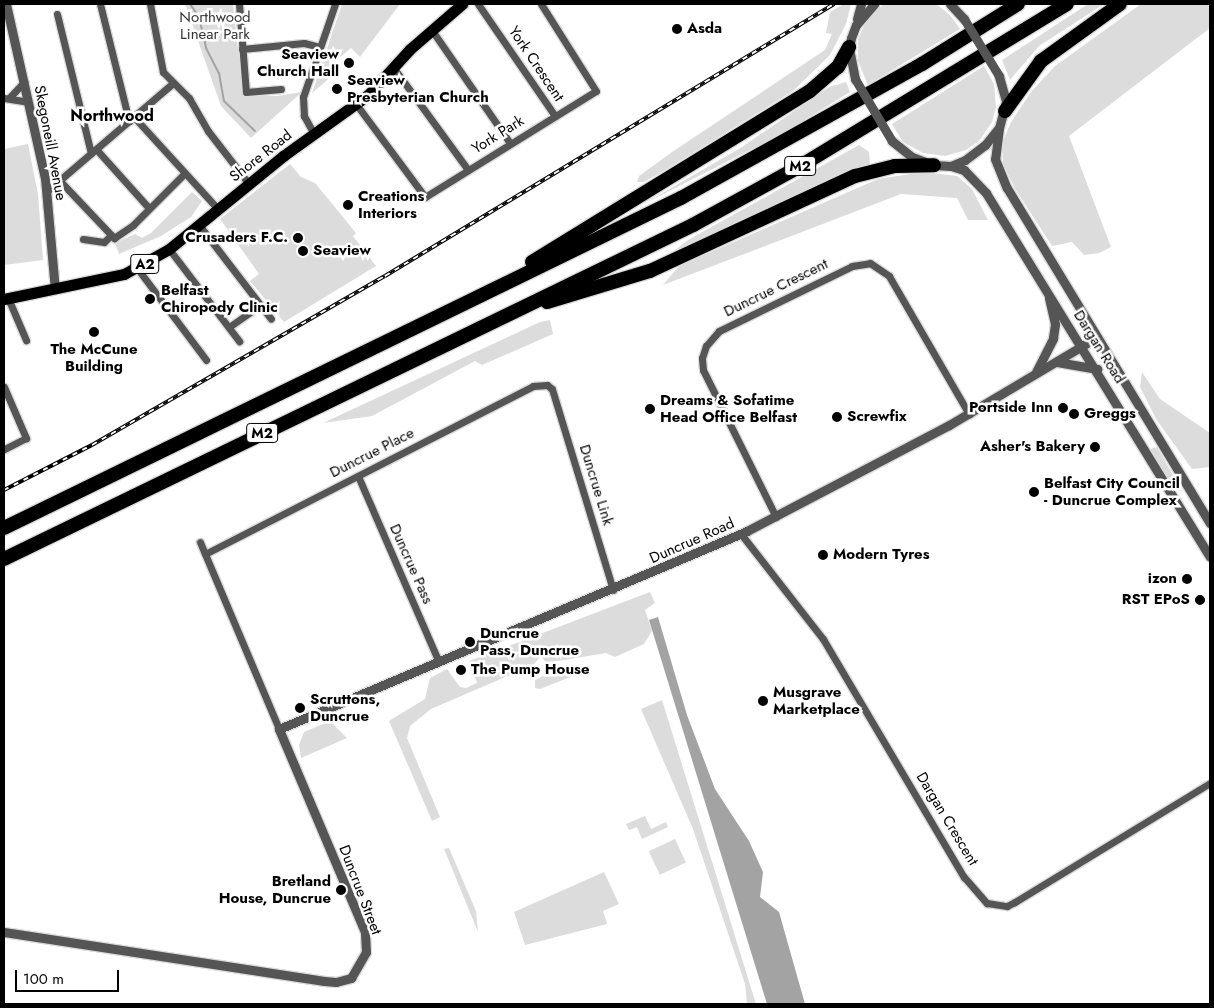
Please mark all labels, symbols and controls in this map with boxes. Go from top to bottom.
park label: Northwood Linear Park [179,8,251,43]
place label: Asda [687,20,722,38]
street label: York Crescent [504,23,568,105]
marker: Asda [671,23,683,35]
place label: Seaview Church Hall [257,45,339,80]
marker: Seaview Church Hall [343,57,355,69]
place label: Seaview Presbyterian Church [347,71,489,106]
marker: Seaview Presbyterian Church [331,83,343,95]
street label: Skegoneill Avenue [30,84,70,202]
district label: Northwood [70,106,154,126]
street label: York Park [469,112,527,158]
street label: Shore Road [226,126,296,186]
road number: M2 [784,154,816,178]
place label: Creations Interiors [358,187,424,222]
marker: Creations Interiors [342,199,354,211]
place label: Crusaders F.C. [185,229,288,247]
marker: Crusaders F.C. [292,232,304,244]
place label: Seaview [313,242,371,260]
marker: Seaview [297,245,309,257]
road number: A2 [130,252,160,276]
street label: Duncrue Crescent [721,255,831,321]
place label: Belfast Chiropody Clinic [161,281,278,316]
marker: Belfast Chiropody Clinic [143,292,157,306]
street label: Dargan Road [1069,307,1129,387]
marker: The McCune Building [88,326,100,338]
place label: The McCune Building [50,340,138,375]
place label: Dreams & Sofatime Head Office Belfast [660,391,797,426]
place label: Portside Inn [969,399,1053,417]
marker: Portside Inn [1057,402,1069,414]
marker: Dreams & Sofatime Head Office Belfast [644,403,656,415]
place label: Greggs [1084,405,1136,423]
place label: Screwfix [847,408,907,426]
marker: Greggs [1068,408,1080,420]
marker: Screwfix [831,411,843,423]
road number: M2 [246,422,278,444]
street label: Duncrue Place [327,424,417,482]
place label: Asher's Bakery [980,438,1085,456]
marker: Asher's Bakery [1089,441,1101,453]
street label: Duncrue Link [575,442,617,528]
place label: Belfast City Council - Duncrue Complex [1044,474,1180,509]
marker: Belfast City Council - Duncrue Complex [1028,486,1040,498]
street label: Duncrue Road [647,514,737,568]
street label: Duncrue Pass [385,521,437,607]
place label: Modern Tyres [833,546,930,564]
marker: Modern Tyres [817,549,829,561]
place label: izon [1148,570,1177,588]
marker: izon [1181,573,1193,585]
place label: RST EPoS [1122,591,1190,609]
marker: RST EPoS [1194,594,1206,606]
place label: Duncrue Pass, Duncrue [480,624,579,659]
marker: Duncrue Pass, Duncrue [464,636,476,648]
place label: The Pump House [471,661,589,679]
marker: The Pump House [455,664,467,676]
place label: Musgrave Marketplace [773,683,860,718]
place label: Scruttons, Duncrue [310,690,380,725]
marker: Musgrave Marketplace [757,695,769,707]
marker: Scruttons, Duncrue [294,702,306,714]
street label: Dargan Crescent [912,769,982,869]
street label: Duncrue Street [335,843,385,937]
place label: Bretland House, Duncrue [219,872,331,907]
marker: Bretland House, Duncrue [335,884,347,896]
scale bar [18,960,121,992]
text: 100 m [23,968,64,990]

